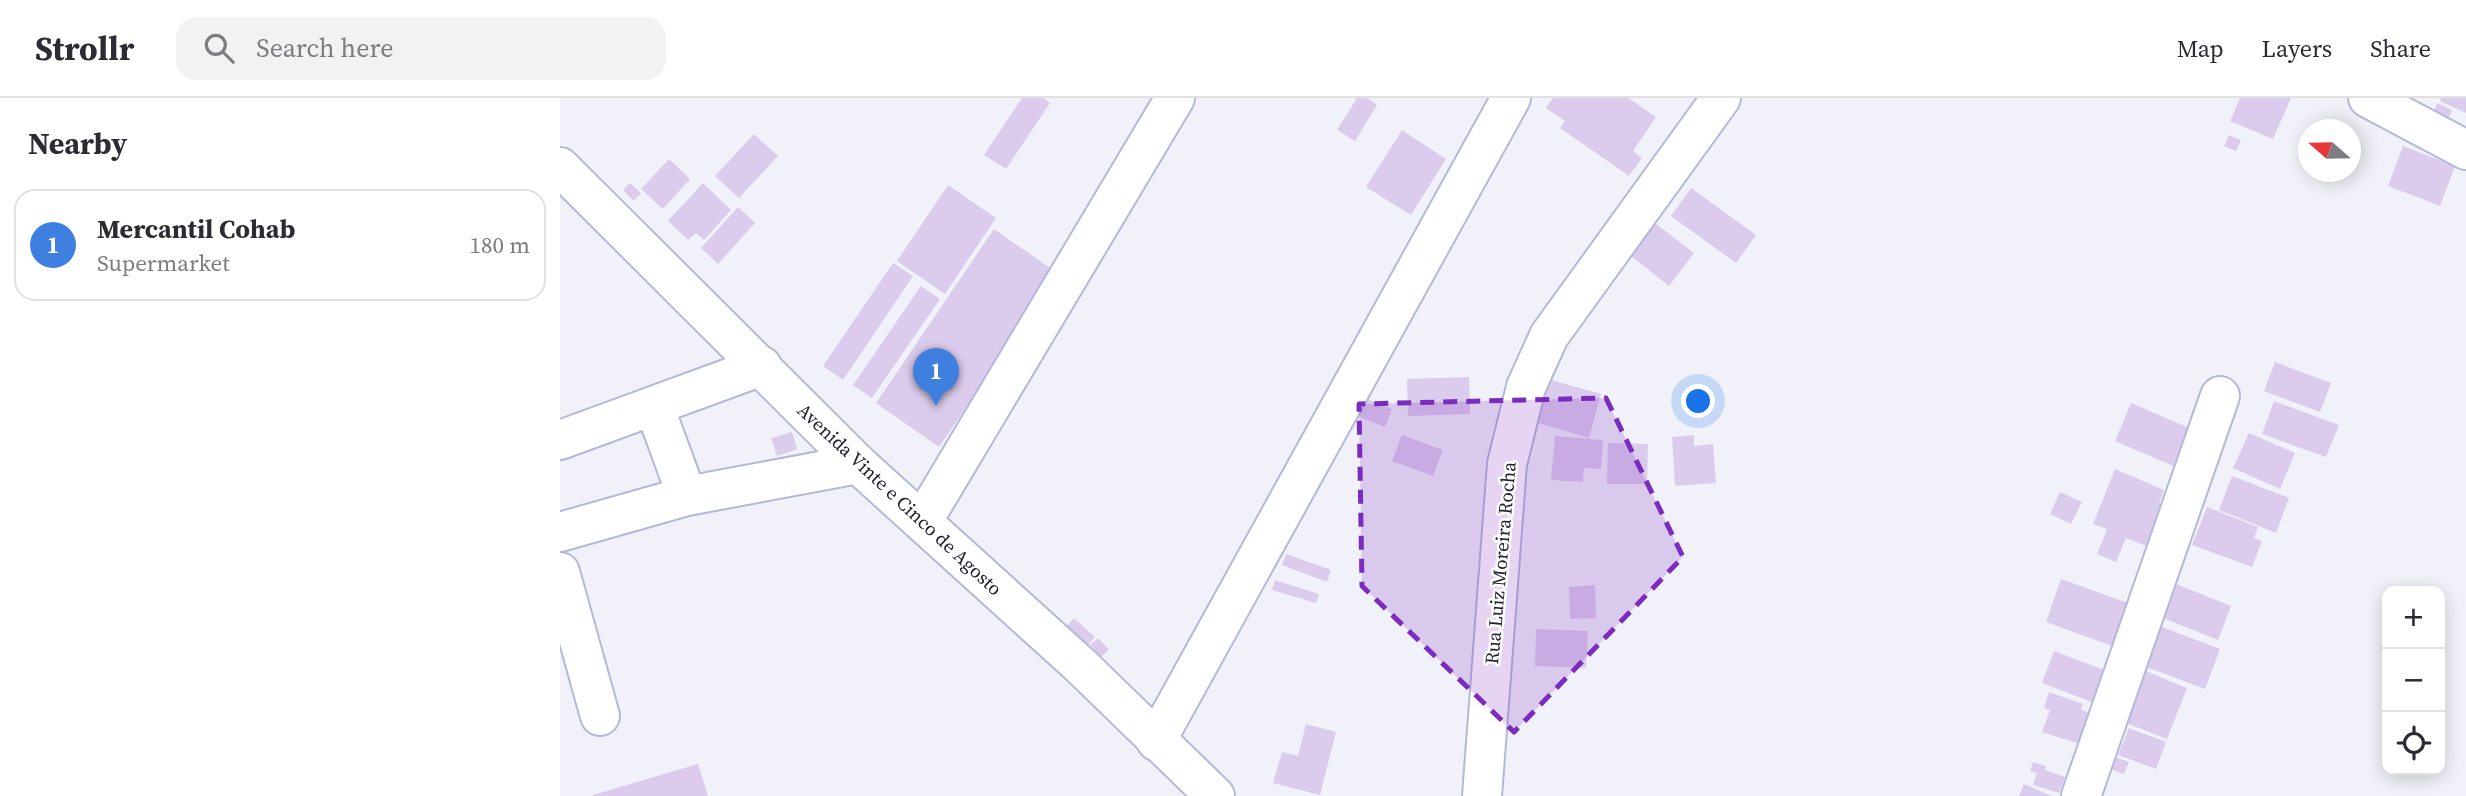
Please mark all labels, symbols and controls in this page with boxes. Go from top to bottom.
search box [176,17,666,80]
text: Strollr [35,26,134,71]
icon: search [200,29,238,67]
text: Search here [256,30,393,66]
text: Map [2177,32,2224,65]
text: Layers [2262,32,2332,65]
text: Share [2370,32,2431,65]
north arrow [2298,119,2361,182]
text: Nearby [28,123,127,164]
text: Mercantil Cohab [97,211,295,247]
text: 1 [47,229,59,261]
text: 180 m [469,229,530,261]
text: Supermarket [97,247,230,279]
pin: 1 [913,348,959,406]
your location [1681,384,1715,418]
street label: Avenida Vinte e Cinco de Agosto [792,397,1008,601]
street label: Rua Luiz Moreira Rocha [1478,460,1522,665]
map controls [2382,586,2445,775]
button: + [2382,586,2445,649]
button: − [2382,649,2445,712]
button: locate [2382,712,2445,775]

